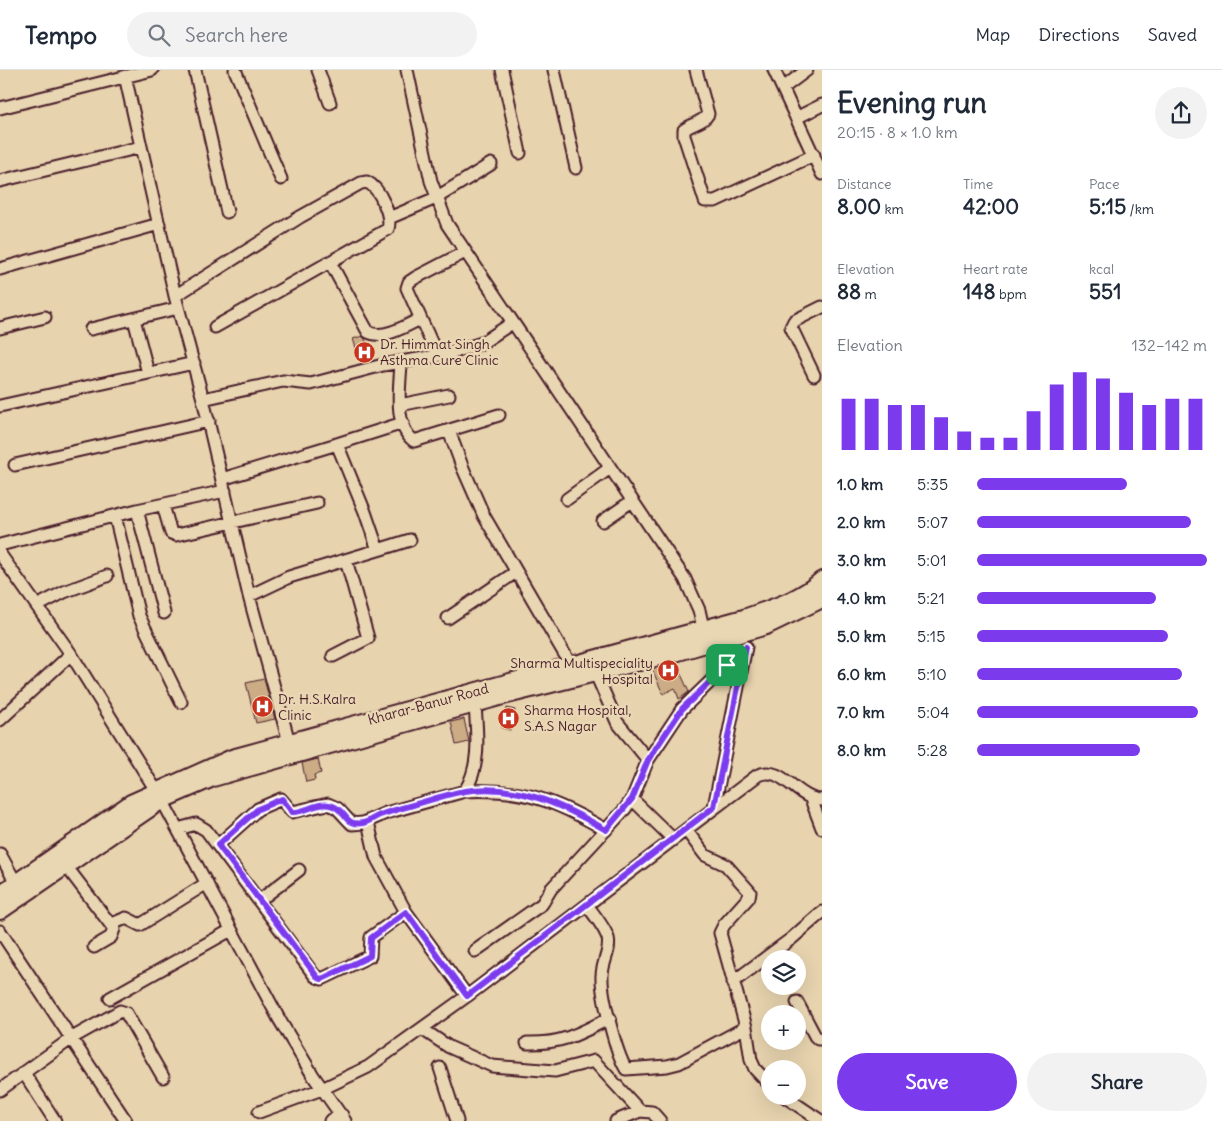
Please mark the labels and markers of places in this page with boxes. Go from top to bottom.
place label: Dr. Himmat Singh Asthma Cure Clinic [380,335,499,369]
hospital icon: Dr. Himmat Singh Asthma Cure Clinic [352,340,376,364]
pin [706,644,748,686]
place label: Sharma Multispeciality Hospital [510,654,653,688]
hospital icon: Sharma Multispeciality Hospital [657,659,681,683]
place label: Dr. H.S.Kalra Clinic [278,690,356,724]
hospital icon: Dr. H.S.Kalra Clinic [250,695,274,719]
place label: Sharma Hospital, S.A.S Nagar [524,701,631,735]
hospital icon: Sharma Hospital, S.A.S Nagar [496,706,520,730]

